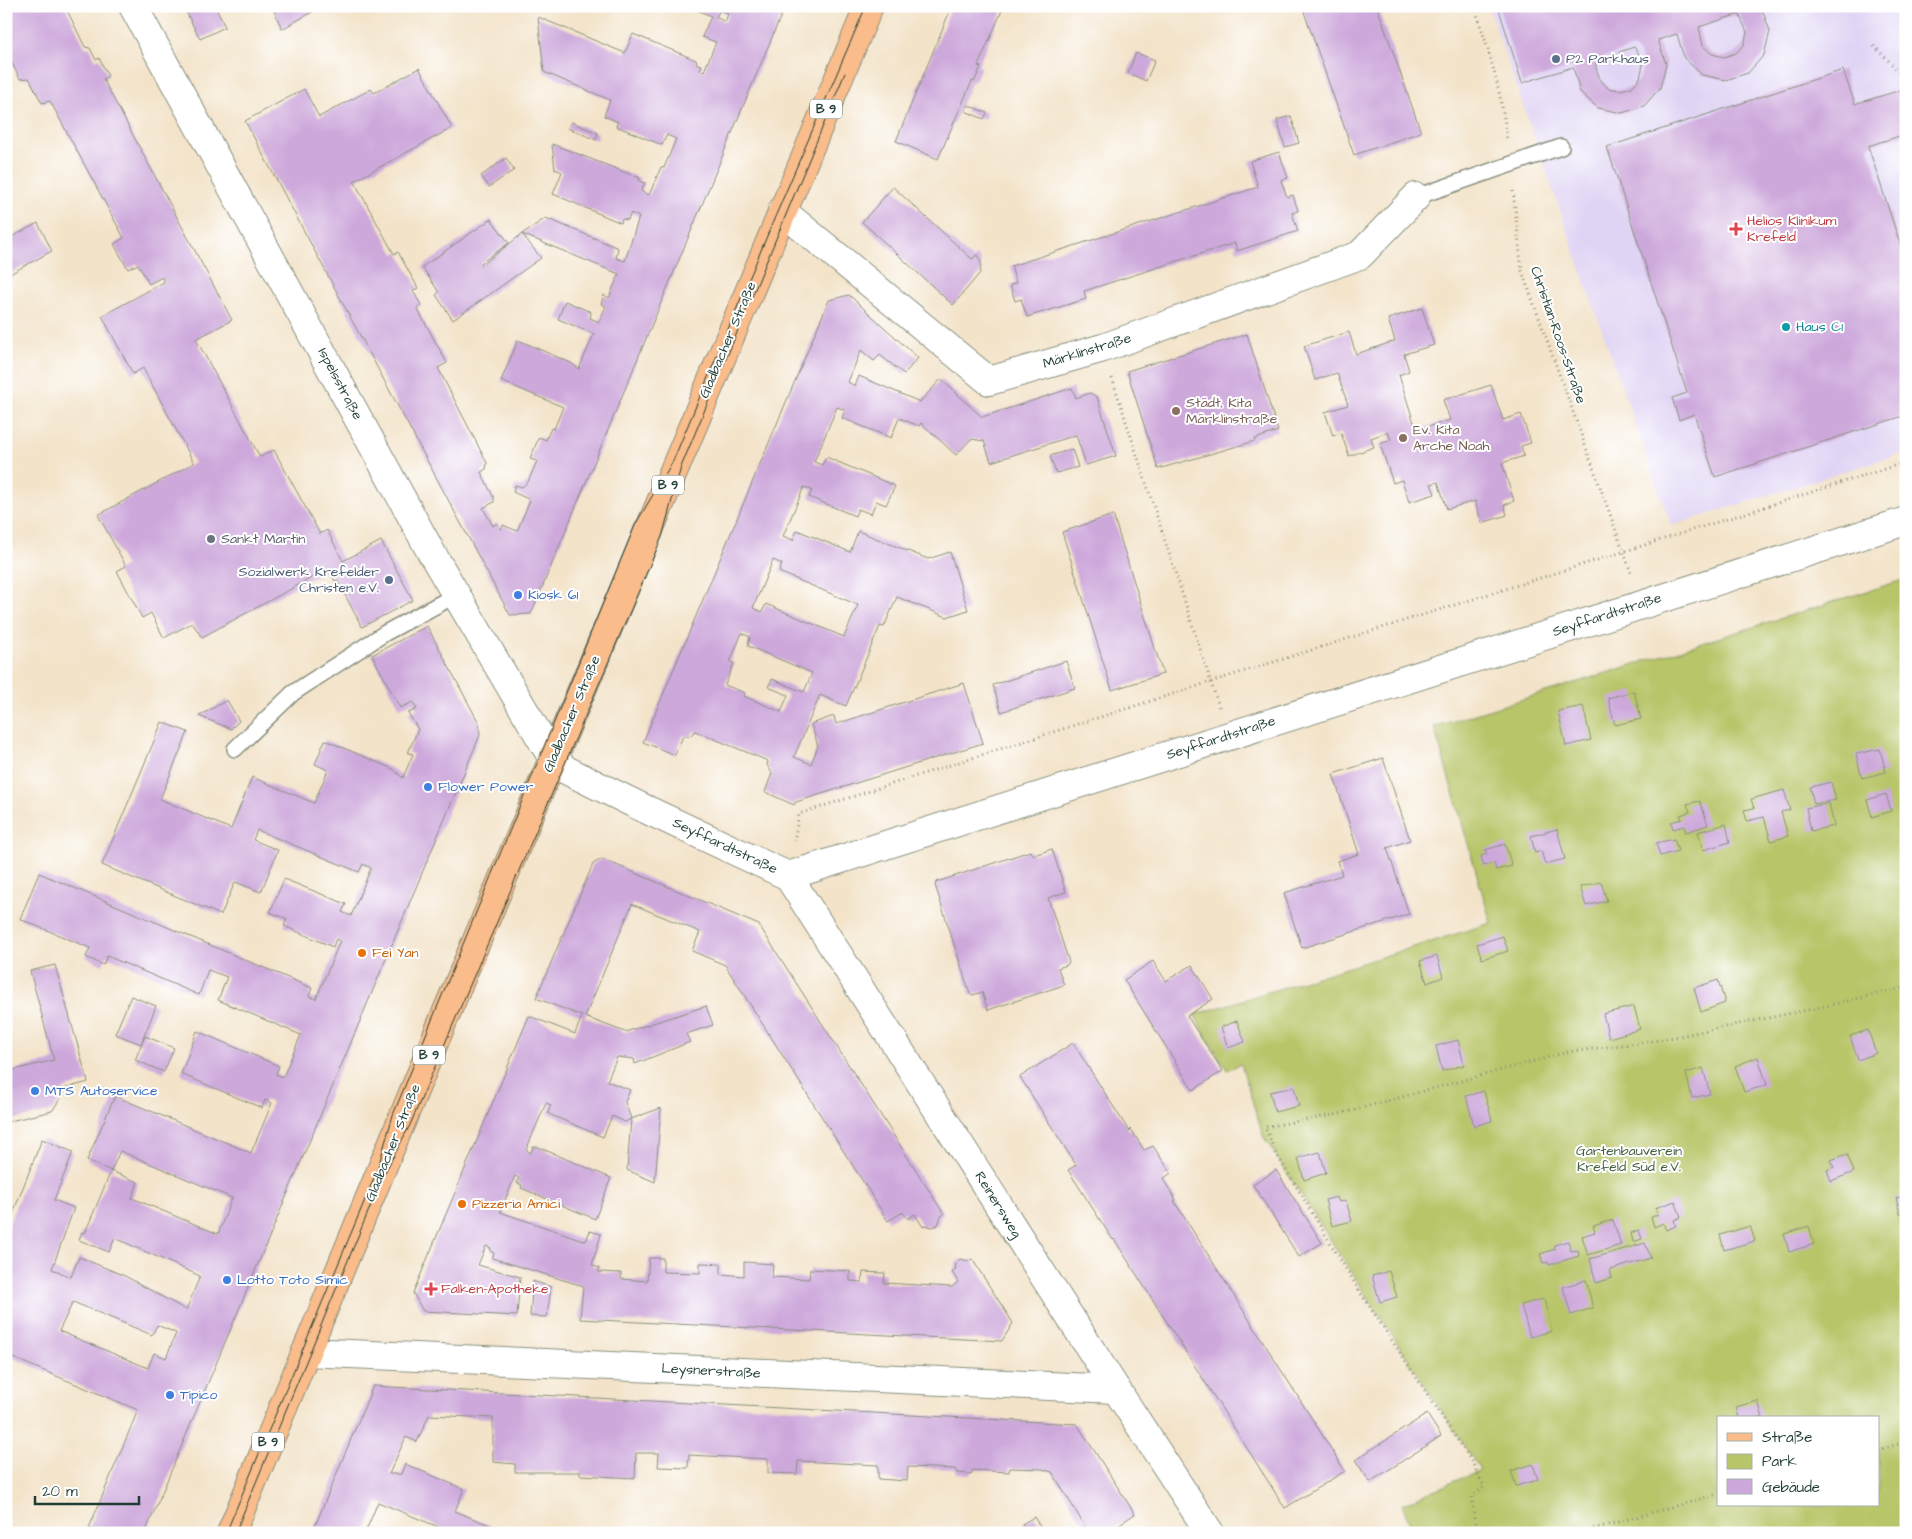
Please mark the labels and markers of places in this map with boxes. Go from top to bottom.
place label: P2 Parkhaus [1566,49,1649,69]
marker: P2 Parkhaus [1550,53,1562,65]
place label: Helios Klinikum Krefeld [1747,211,1837,247]
marker: Helios Klinikum Krefeld [1729,222,1743,236]
place label: Haus C1 [1796,317,1843,337]
marker: Haus C1 [1780,321,1792,333]
place label: Städt. Kita Märklinstraße [1186,393,1278,429]
marker: Städt. Kita Märklinstraße [1170,405,1182,417]
place label: Ev. Kita Arche Noah [1413,420,1489,456]
marker: Ev. Kita Arche Noah [1397,432,1409,444]
place label: Sankt Martin [221,529,305,549]
marker: Sankt Martin [205,533,217,545]
place label: Sozialwerk Krefelder Christen e.V. [239,562,379,598]
marker: Sozialwerk Krefelder Christen e.V. [383,574,395,586]
place label: Kiosk 61 [528,585,578,605]
marker: Kiosk 61 [512,589,524,601]
place label: Flower Power [438,777,534,797]
marker: Flower Power [422,781,434,793]
place label: Fei Yan [372,943,419,963]
marker: Fei Yan [356,947,368,959]
place label: MTS Autoservice [45,1081,158,1101]
marker: MTS Autoservice [29,1085,41,1097]
place label: Pizzeria Amici [472,1194,560,1214]
marker: Pizzeria Amici [456,1198,468,1210]
place label: Lotto Toto Simic [237,1270,348,1290]
marker: Lotto Toto Simic [221,1274,233,1286]
place label: Falken-Apotheke [441,1279,549,1299]
marker: Falken-Apotheke [425,1283,437,1295]
place label: Tipico [180,1385,218,1405]
marker: Tipico [164,1389,176,1401]

